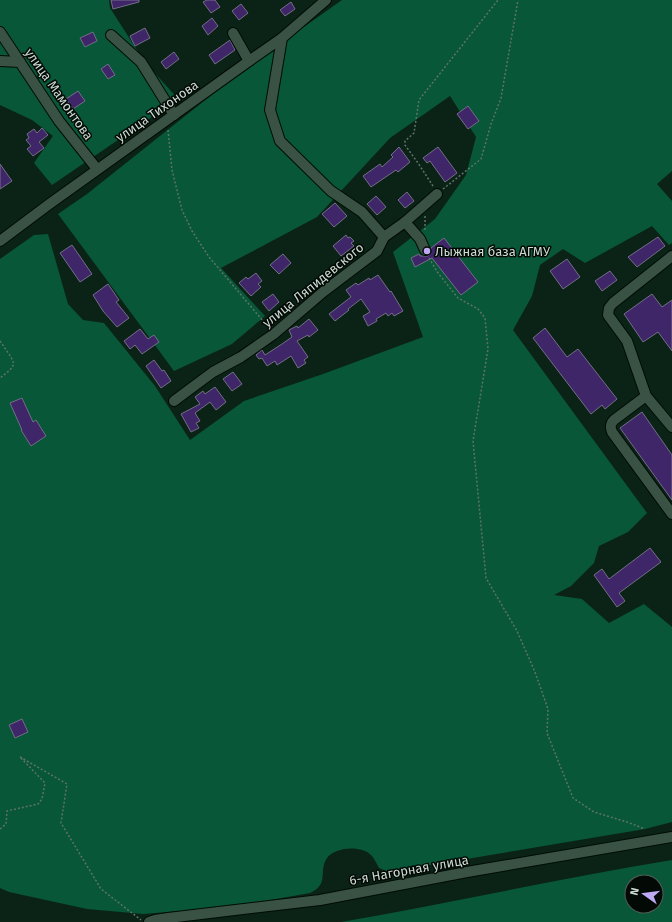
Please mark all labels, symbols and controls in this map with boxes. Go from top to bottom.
street label: улица Мамонтова [22,45,96,143]
street label: улица Тихонова [113,77,201,145]
street label: улица Ляпидевского [259,240,367,330]
place label: Лыжная база АГМУ [435,244,551,259]
marker: Лыжная база АГМУ [422,246,432,256]
street label: 6-я Нагорная улица [348,852,470,888]
north arrow [624,874,664,914]
text: N [628,887,642,897]

